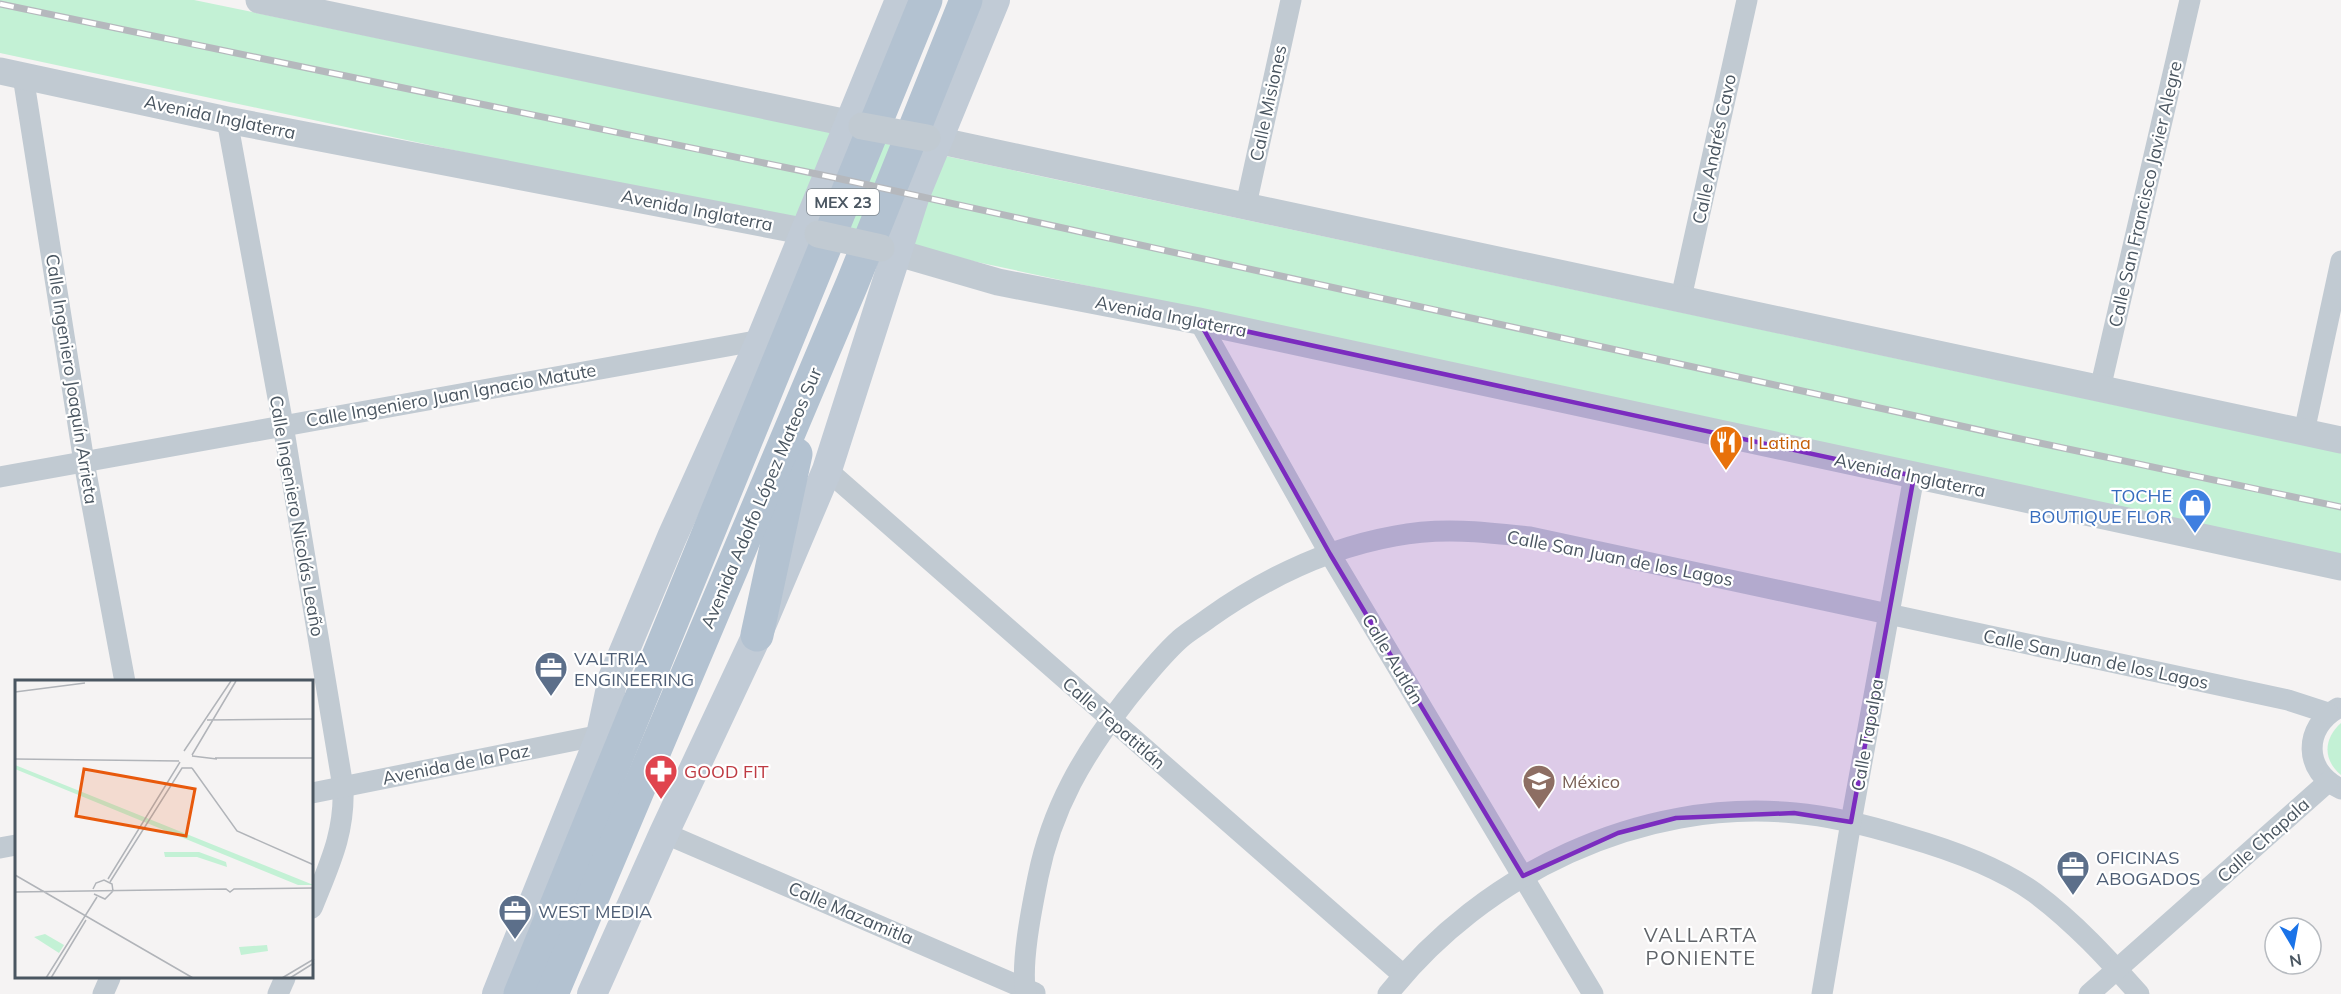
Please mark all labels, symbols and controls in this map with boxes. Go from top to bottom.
street label: Calle Misiones [1244,43,1292,163]
street label: Calle San Francisco Javier Alegre [2103,59,2187,329]
street label: Calle Andrés Cavo [1687,72,1741,226]
street label: Avenida Inglaterra [142,90,298,144]
street label: Avenida Inglaterra [619,184,775,236]
road number: MEX 23 [807,189,879,215]
street label: Calle Ingeniero Joaquín Arrieta [41,252,103,506]
street label: Avenida Inglaterra [1093,290,1249,342]
street label: Calle Ingeniero Juan Ignacio Matute [304,358,598,432]
street label: Avenida Adolfo López Mateos Sur [695,364,827,632]
street label: Calle Ingeniero Nicolás Leaño [264,394,330,638]
restaurant icon: I Latina [1708,424,1744,471]
place label: I Latina [1749,431,1811,454]
street label: Avenida Inglaterra [1832,448,1988,502]
place label: TOCHE BOUTIQUE FLOR [2029,484,2172,528]
shop icon: TOCHE BOUTIQUE FLOR [2177,487,2213,534]
street label: Calle San Juan de los Lagos [1505,525,1735,591]
street label: Calle Autlán [1357,610,1429,708]
street label: Calle San Juan de los Lagos [1981,624,2211,694]
place label: VALTRIA ENGINEERING [574,647,694,691]
office icon: VALTRIA ENGINEERING [533,650,569,697]
street label: Calle Tepatitlán [1058,672,1170,774]
street label: Calle Tapalpa [1846,677,1888,793]
inset map [15,680,314,979]
street label: Avenida de la Paz [380,738,532,790]
pharmacy icon: GOOD FIT [643,753,679,800]
place label: GOOD FIT [684,760,769,783]
school or university icon: México [1521,763,1557,810]
place label: México [1562,770,1620,793]
street label: Calle Chapala [2212,793,2314,887]
place label: OFICINAS ABOGADOS [2096,846,2200,890]
office icon: OFICINAS ABOGADOS [2055,849,2091,896]
street label: Calle Mazamitla [785,876,917,950]
office icon: WEST MEDIA [497,893,533,940]
place label: WEST MEDIA [538,900,652,923]
north arrow [2263,916,2323,976]
district label: VALLARTA PONIENTE [1644,922,1758,970]
text: N [2288,950,2303,972]

